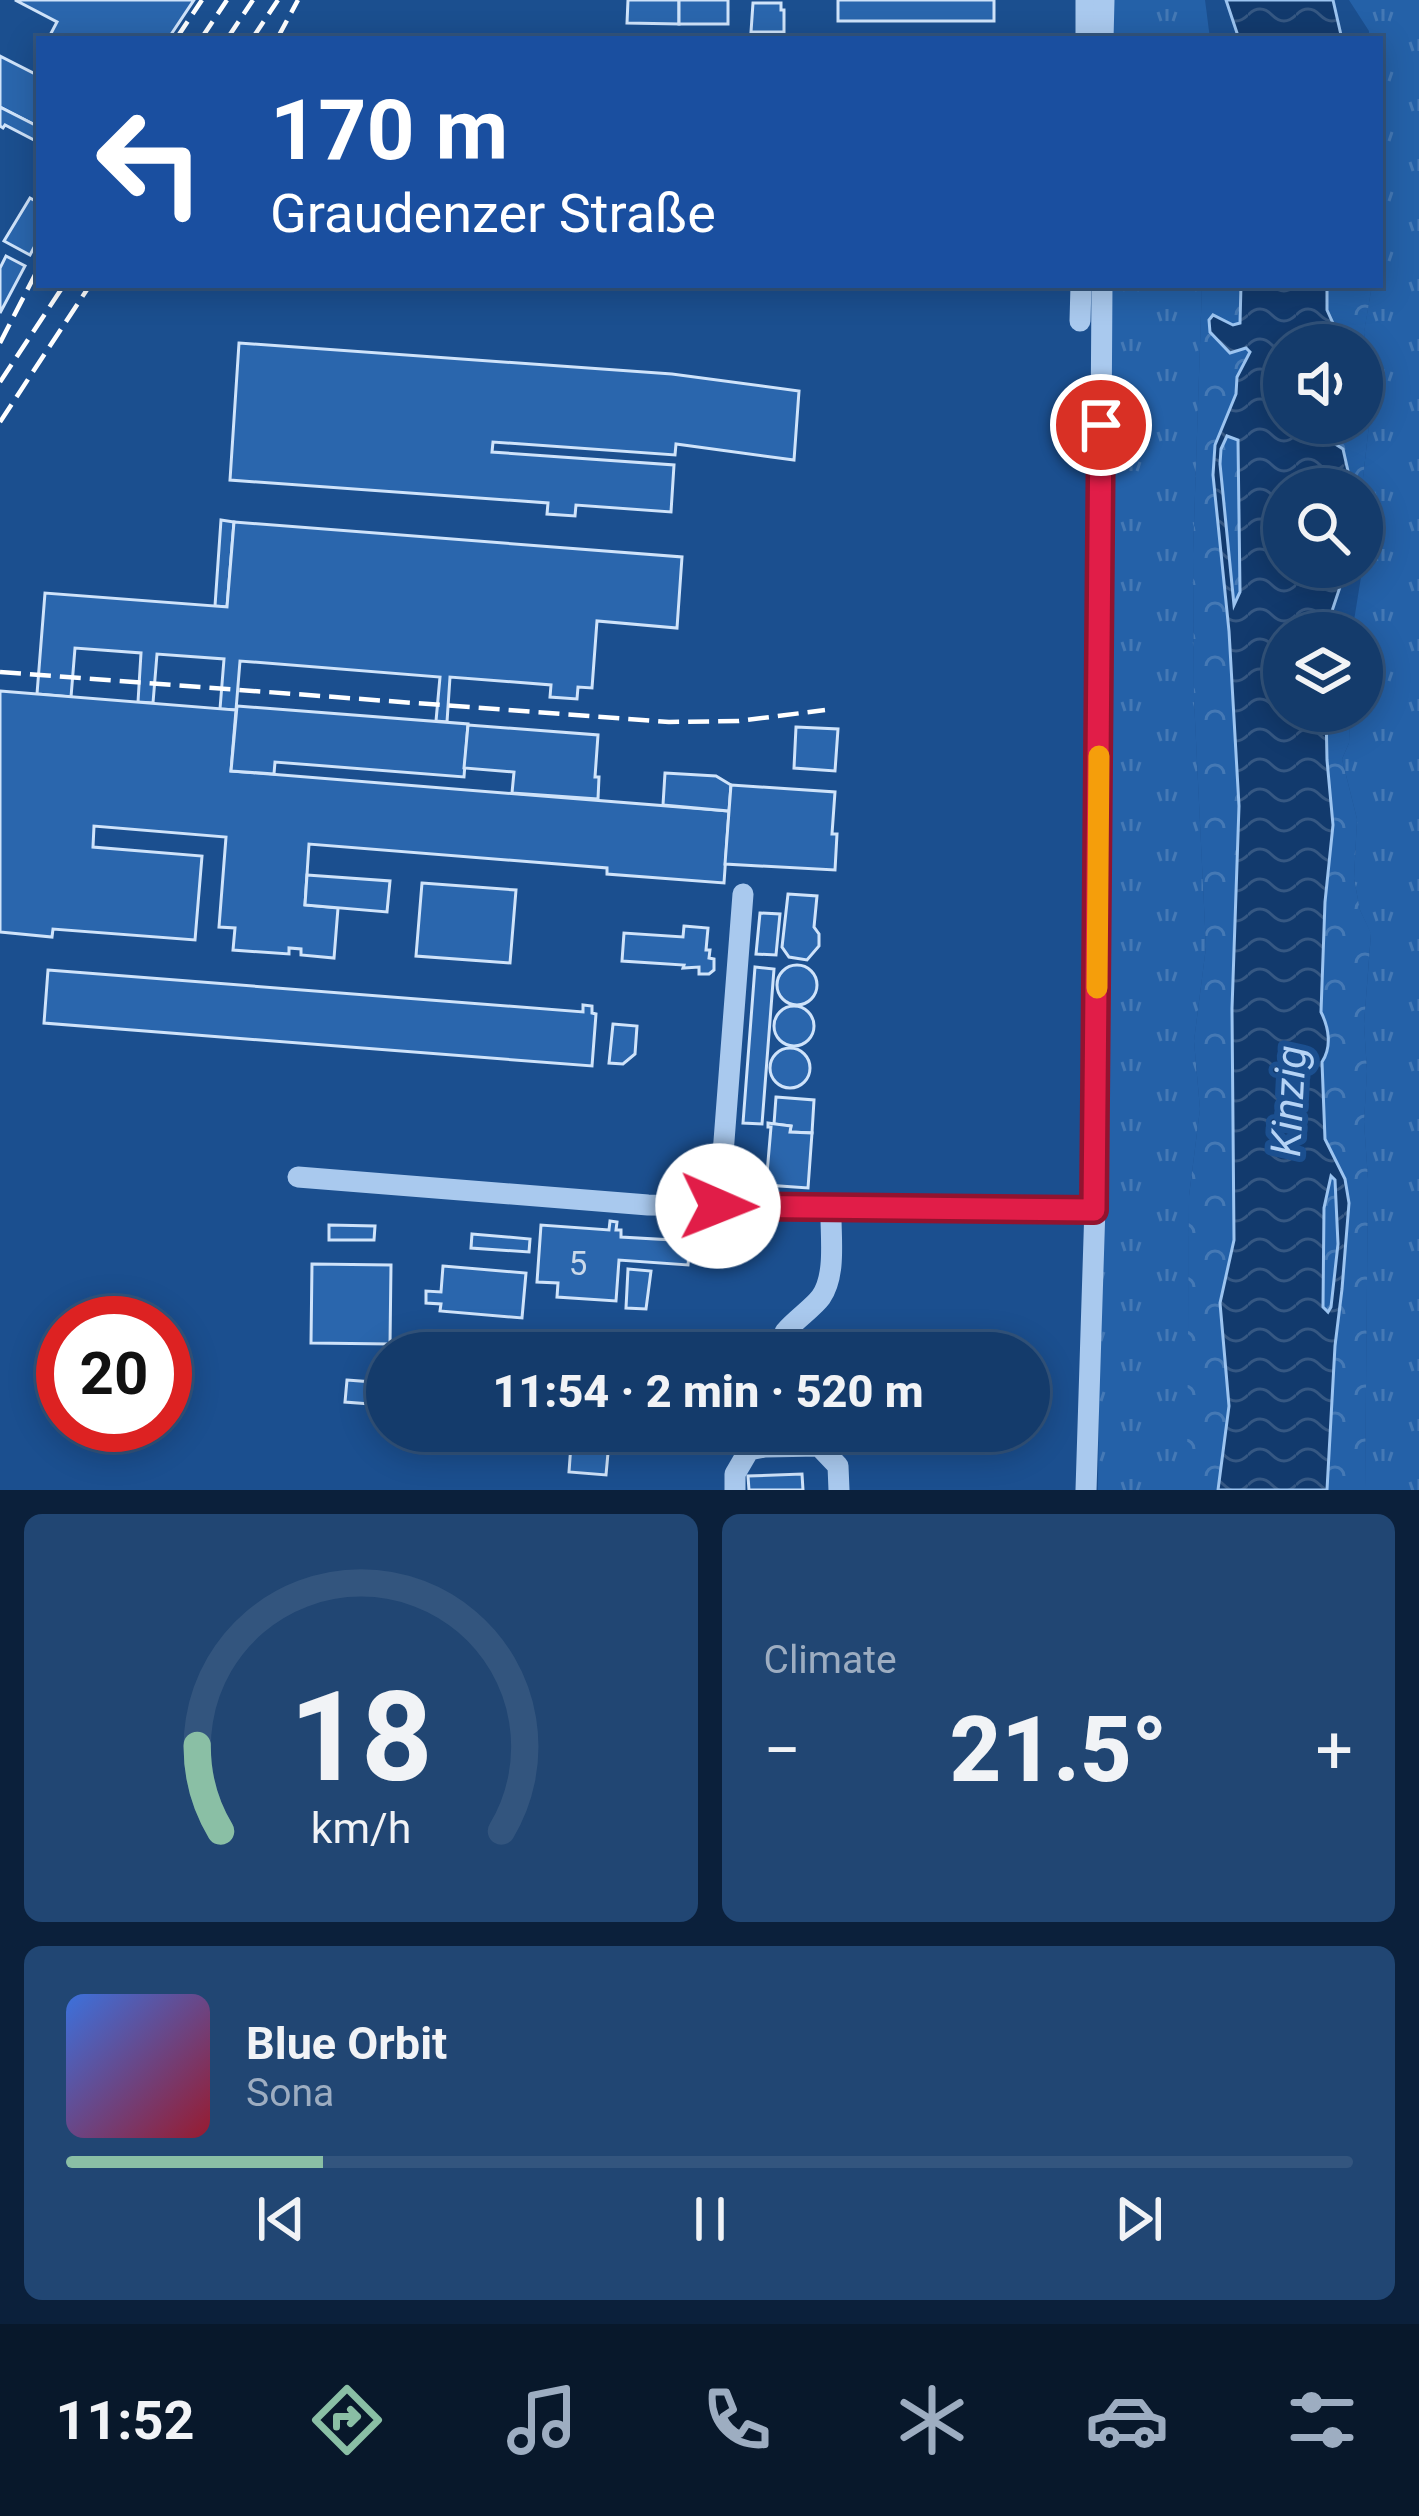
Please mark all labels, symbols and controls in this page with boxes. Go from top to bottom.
text: 170 m [270,81,508,180]
icon: left [72,84,228,240]
text: Graudenzer Straße [270,182,716,245]
map controls [1263,324,1383,732]
button: sound [1263,324,1383,444]
pin [1050,374,1152,476]
icon: arrive [1068,392,1134,458]
button: search [1263,468,1383,588]
button: layers [1263,612,1383,732]
water label: Kinzig [1261,1044,1316,1158]
position arrow [655,1143,781,1269]
house number: 5 [569,1244,587,1283]
speed limit sign: 20 [36,1296,192,1452]
text: 11:54 · 2 min · 520 m [492,1365,924,1418]
text: Climate [764,1637,897,1683]
text: 18 [289,1664,432,1810]
text: 21.5° [950,1698,1167,1803]
text: − [764,1712,801,1789]
text: + [1316,1712,1353,1789]
text: km/h [310,1803,411,1853]
text: Blue Orbit [246,2017,447,2070]
text: Sona [246,2070,334,2116]
icon: previous [248,2186,314,2252]
icon: pause [677,2186,743,2252]
icon: next [1106,2186,1172,2252]
icon: directions [305,2378,389,2462]
icon: music [500,2378,584,2462]
icon: phone [695,2378,779,2462]
icon: climate [890,2378,974,2462]
icon: car [1085,2378,1169,2462]
icon: filters [1280,2378,1364,2462]
text: 11:52 [55,2389,195,2452]

